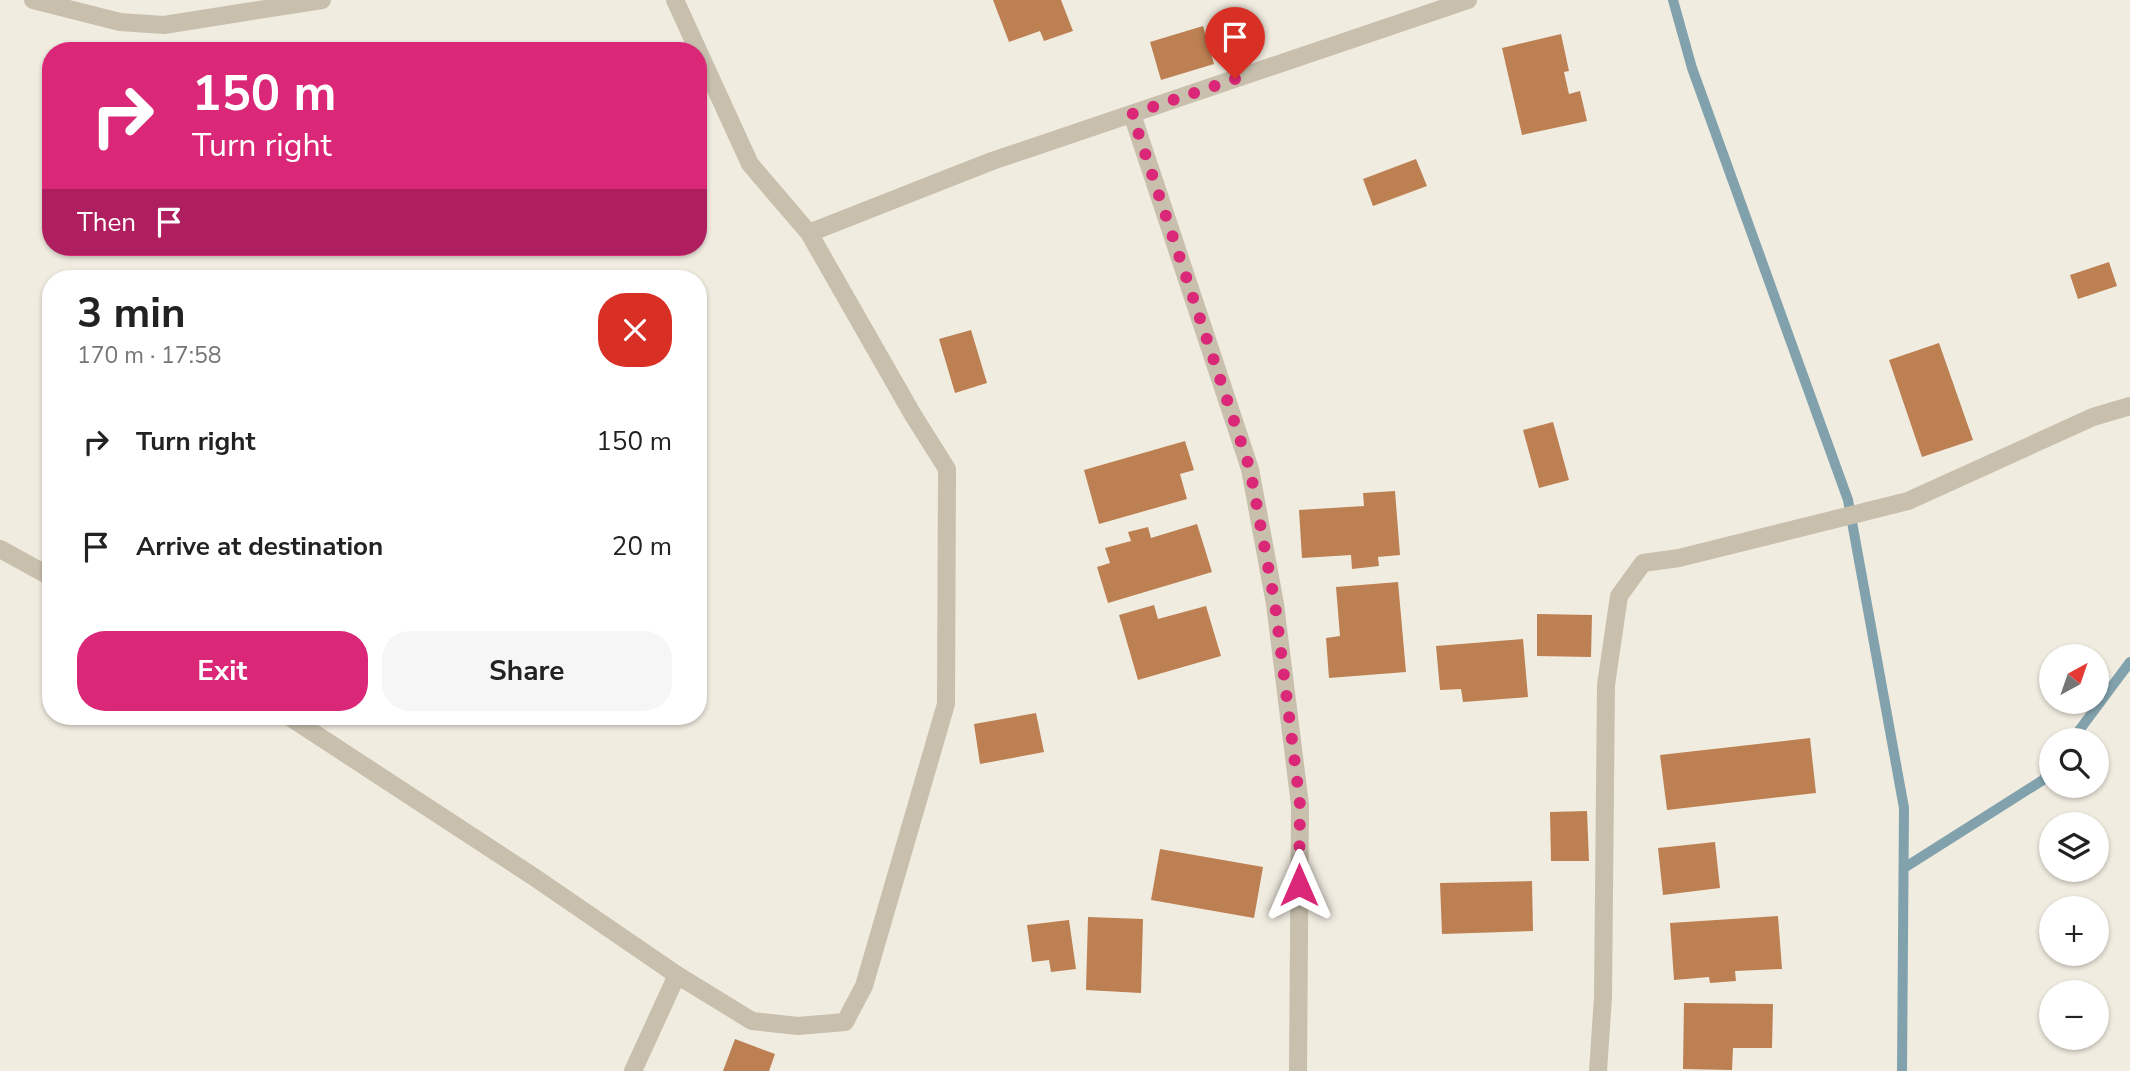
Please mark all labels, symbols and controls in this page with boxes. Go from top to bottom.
pin [1205,7,1265,79]
icon: arrive [1216,18,1254,56]
text: 150 m [192,60,336,127]
icon: right [77,70,168,161]
text: Turn right [192,124,332,167]
icon: arrive [150,203,188,241]
text: Then [77,205,136,240]
text: 3 min [77,285,186,342]
button: close [598,293,672,367]
text: 170 m · 17:58 [77,340,222,371]
icon: right [77,423,115,461]
text: Turn right [136,424,255,459]
text: 150 m [596,424,672,459]
icon: arrive [77,528,115,566]
text: Arrive at destination [136,529,383,564]
text: 20 m [612,529,672,564]
button: Exit [77,631,368,711]
button: Share [382,631,672,711]
north arrow [2039,644,2109,714]
map controls [2039,644,2109,1050]
button: search [2039,728,2109,798]
button: layers [2039,812,2109,882]
position arrow [1262,848,1336,922]
button: + [2039,896,2109,966]
button: − [2039,980,2109,1050]

